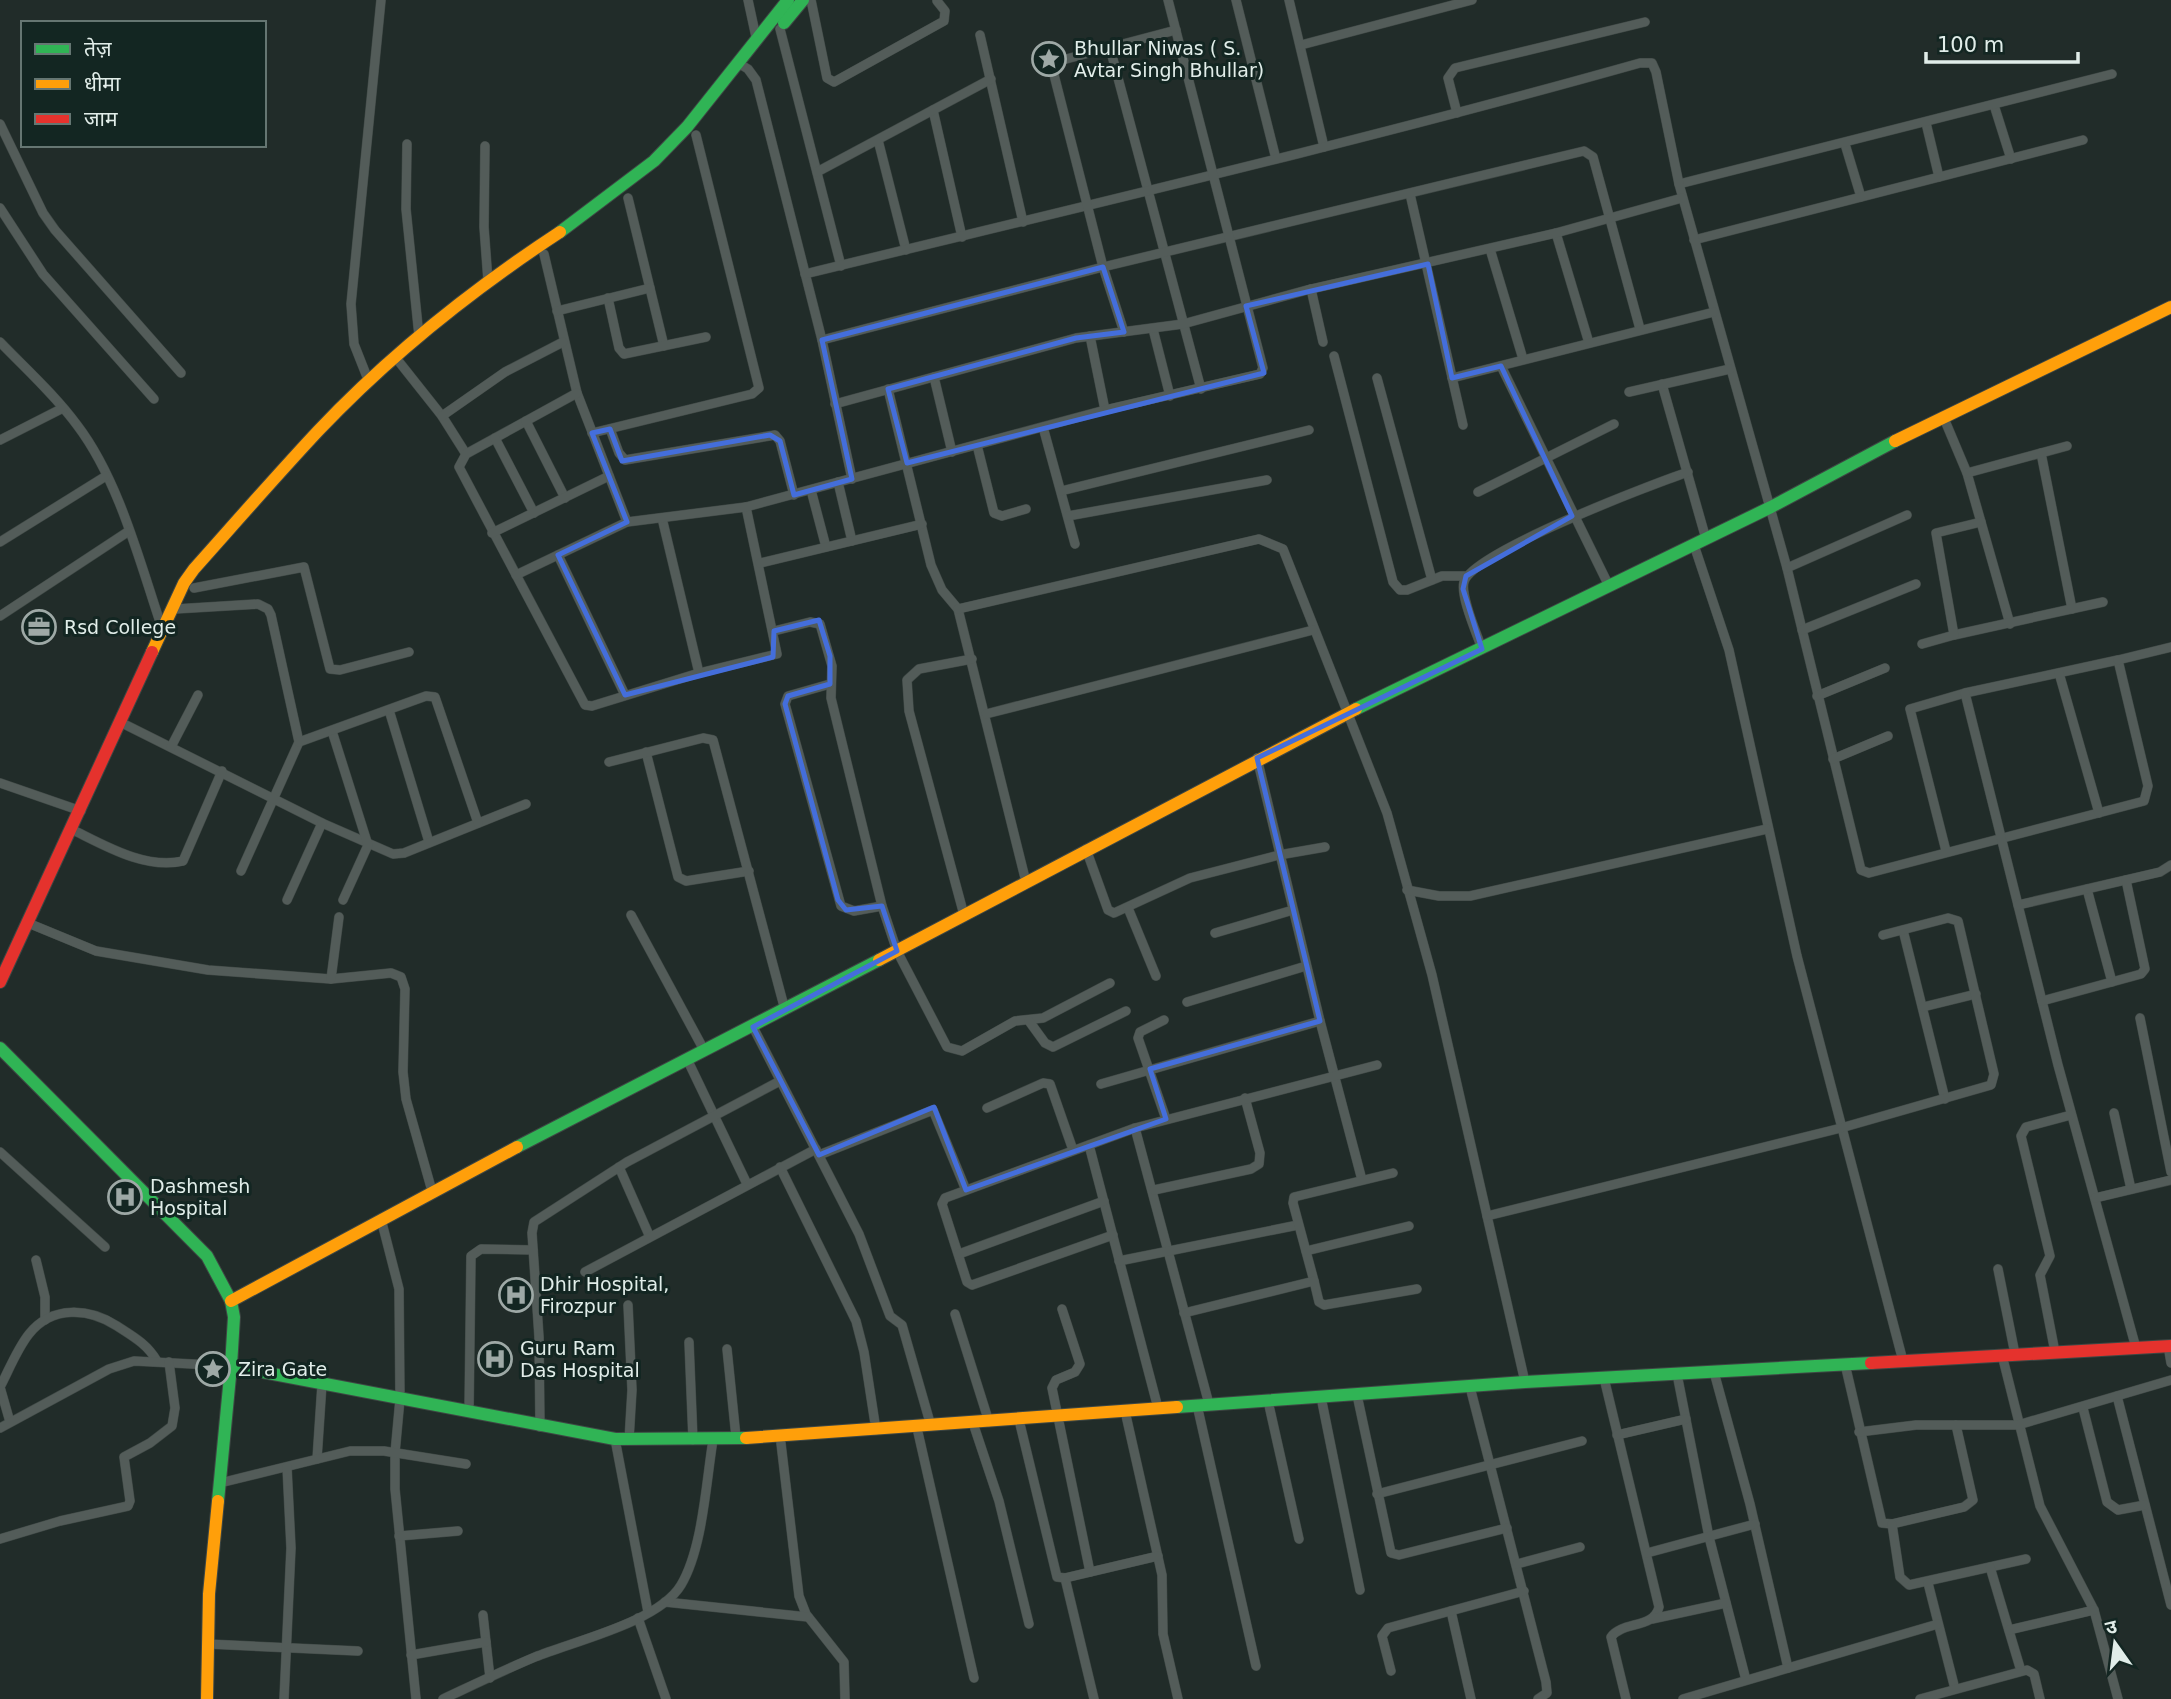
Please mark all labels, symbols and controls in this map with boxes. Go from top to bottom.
legend [21,21,266,147]
scale bar [1926,21,2078,65]
text: 100 m [1937,33,2004,57]
text: तेज़ [84,37,112,61]
place label: Bhullar Niwas ( S. Avtar Singh Bhullar) [1074,37,1264,81]
place icon: Bhullar Niwas ( S. Avtar Singh Bhullar) [1030,40,1068,78]
text: धीमा [84,72,121,96]
text: जाम [84,107,118,131]
office icon: Rsd College [20,608,58,646]
place label: Rsd College [64,616,176,638]
place label: Dashmesh Hospital [150,1175,250,1219]
hospital icon: Dashmesh Hospital [106,1178,144,1216]
place label: Dhir Hospital, Firozpur [540,1273,669,1317]
hospital icon: Dhir Hospital, Firozpur [497,1276,535,1314]
place label: Guru Ram Das Hospital [520,1337,640,1381]
hospital icon: Guru Ram Das Hospital [476,1340,514,1378]
place icon: Zira Gate [194,1350,232,1388]
place label: Zira Gate [238,1358,327,1380]
north arrow [2080,1608,2150,1678]
text: उ [2103,1614,2120,1639]

